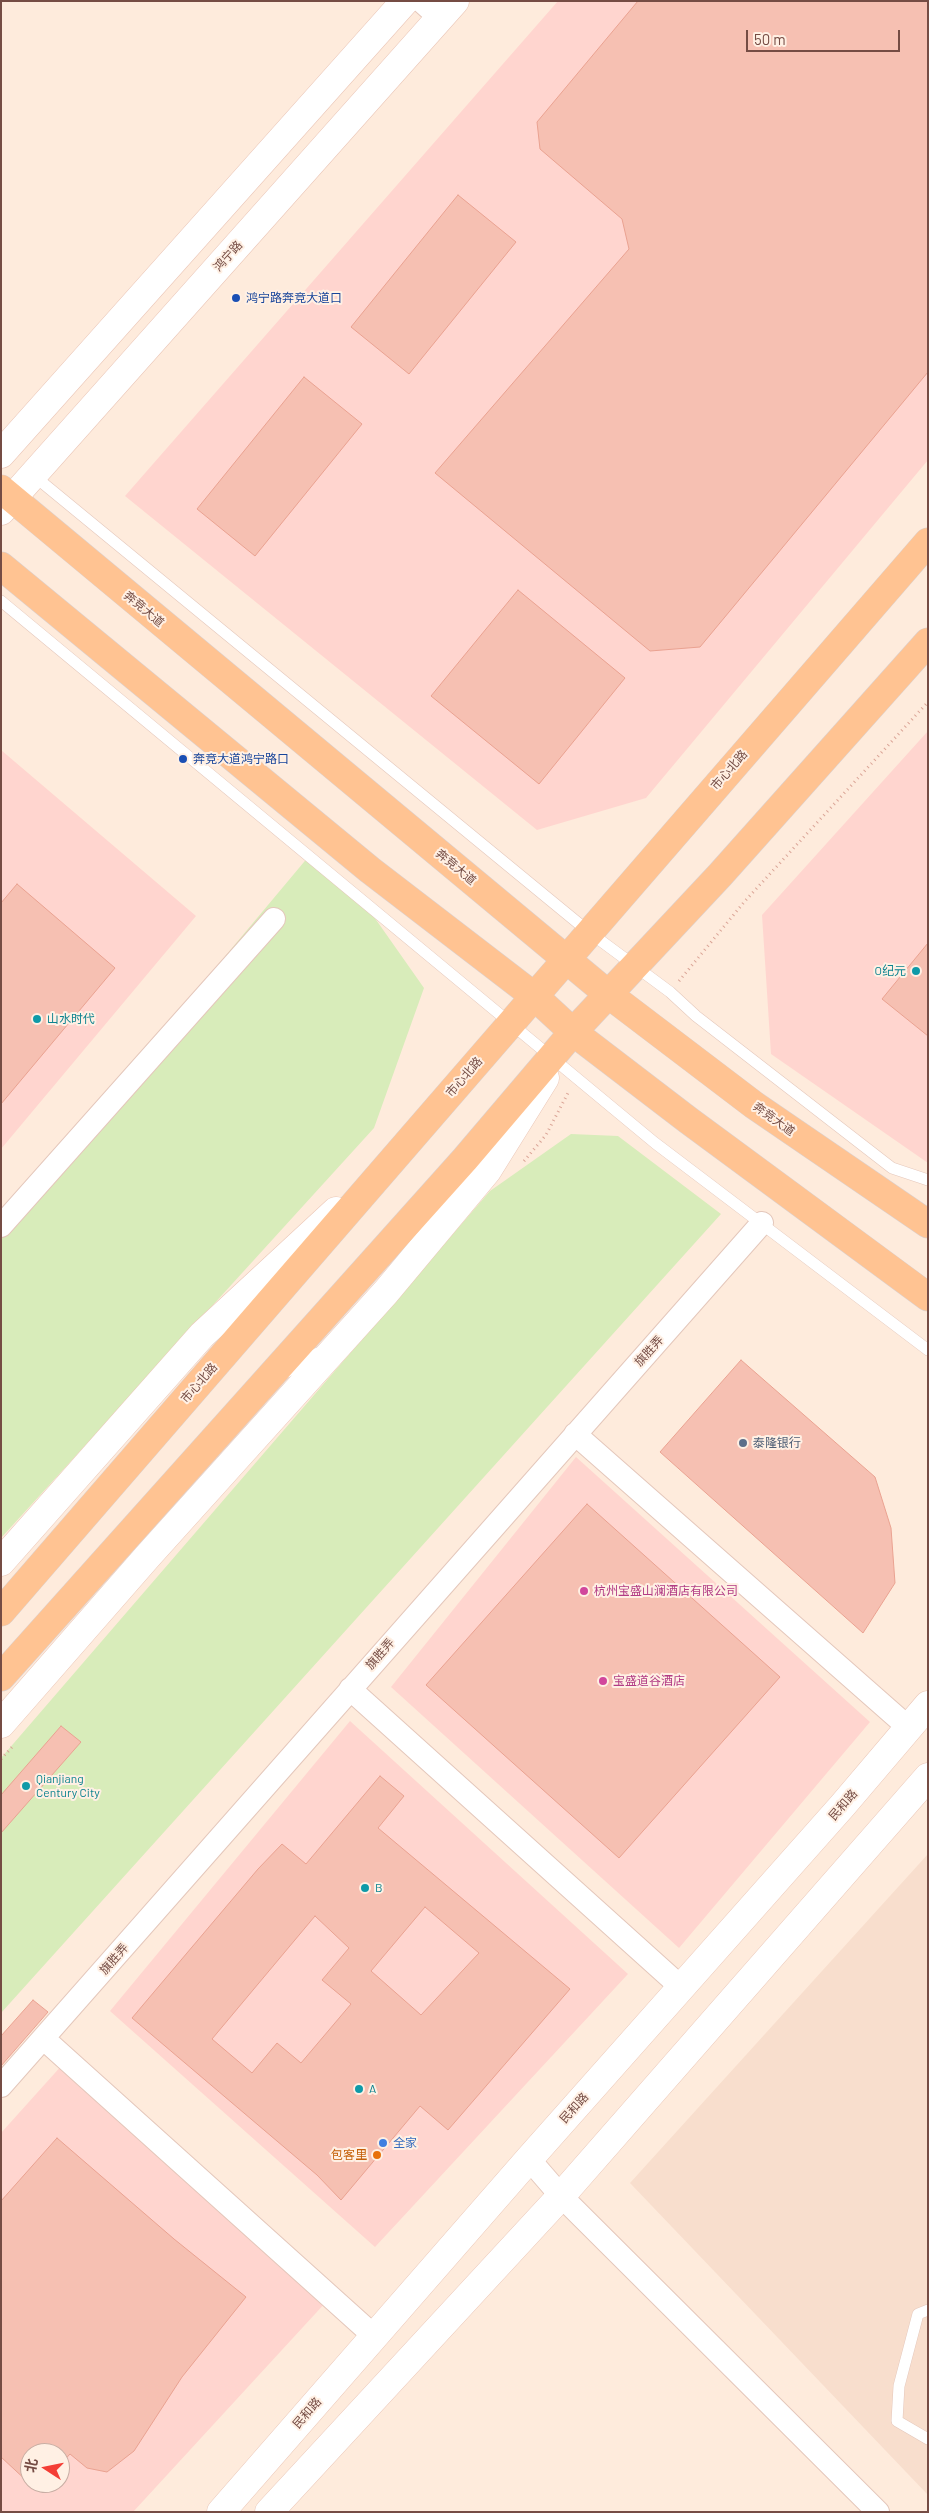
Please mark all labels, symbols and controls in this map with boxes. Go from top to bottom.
scale bar [749,20,903,52]
text: 50 m [754,30,786,48]
street label: 鸿宁路 [211,238,245,274]
place label: 鸿宁路奔竞大道口 [246,291,342,305]
marker: 鸿宁路奔竞大道口 [230,292,242,304]
street label: 奔竞大道 [121,588,167,630]
street label: 市心北路 [708,747,750,793]
place label: 奔竞大道鸿宁路口 [193,752,289,766]
marker: 奔竞大道鸿宁路口 [177,753,189,765]
street label: 奔竞大道 [433,846,479,888]
place label: O纪元 [875,964,906,978]
marker: O纪元 [910,965,922,977]
place label: 山水时代 [47,1012,95,1026]
marker: 山水时代 [31,1013,43,1025]
street label: 市心北路 [443,1054,485,1100]
street label: 奔竞大道 [750,1099,798,1139]
street label: 旗胜弄 [632,1333,666,1369]
street label: 市心北路 [178,1360,220,1406]
place label: 泰隆银行 [753,1436,801,1450]
marker: 泰隆银行 [737,1437,749,1449]
place label: 杭州宝盛山澜酒店有限公司 [594,1584,738,1598]
marker: 杭州宝盛山澜酒店有限公司 [578,1585,590,1597]
street label: 旗胜弄 [363,1636,397,1672]
place label: 宝盛道谷酒店 [613,1674,685,1688]
marker: 宝盛道谷酒店 [597,1675,609,1687]
place label: Qianjiang Century City [36,1772,100,1800]
marker: Qianjiang Century City [20,1780,32,1792]
street label: 民和路 [826,1787,860,1823]
place label: B [375,1881,383,1895]
marker: B [359,1882,371,1894]
street label: 旗胜弄 [97,1941,131,1977]
place label: A [369,2082,376,2096]
marker: A [353,2083,365,2095]
street label: 民和路 [557,2090,591,2126]
place label: 全家 [393,2136,417,2150]
marker: 全家 [377,2137,389,2149]
place label: 包客里 [331,2148,367,2162]
marker: 包客里 [371,2149,383,2161]
street label: 民和路 [290,2395,324,2431]
north arrow [20,2443,70,2493]
text: 北 [21,2457,40,2474]

